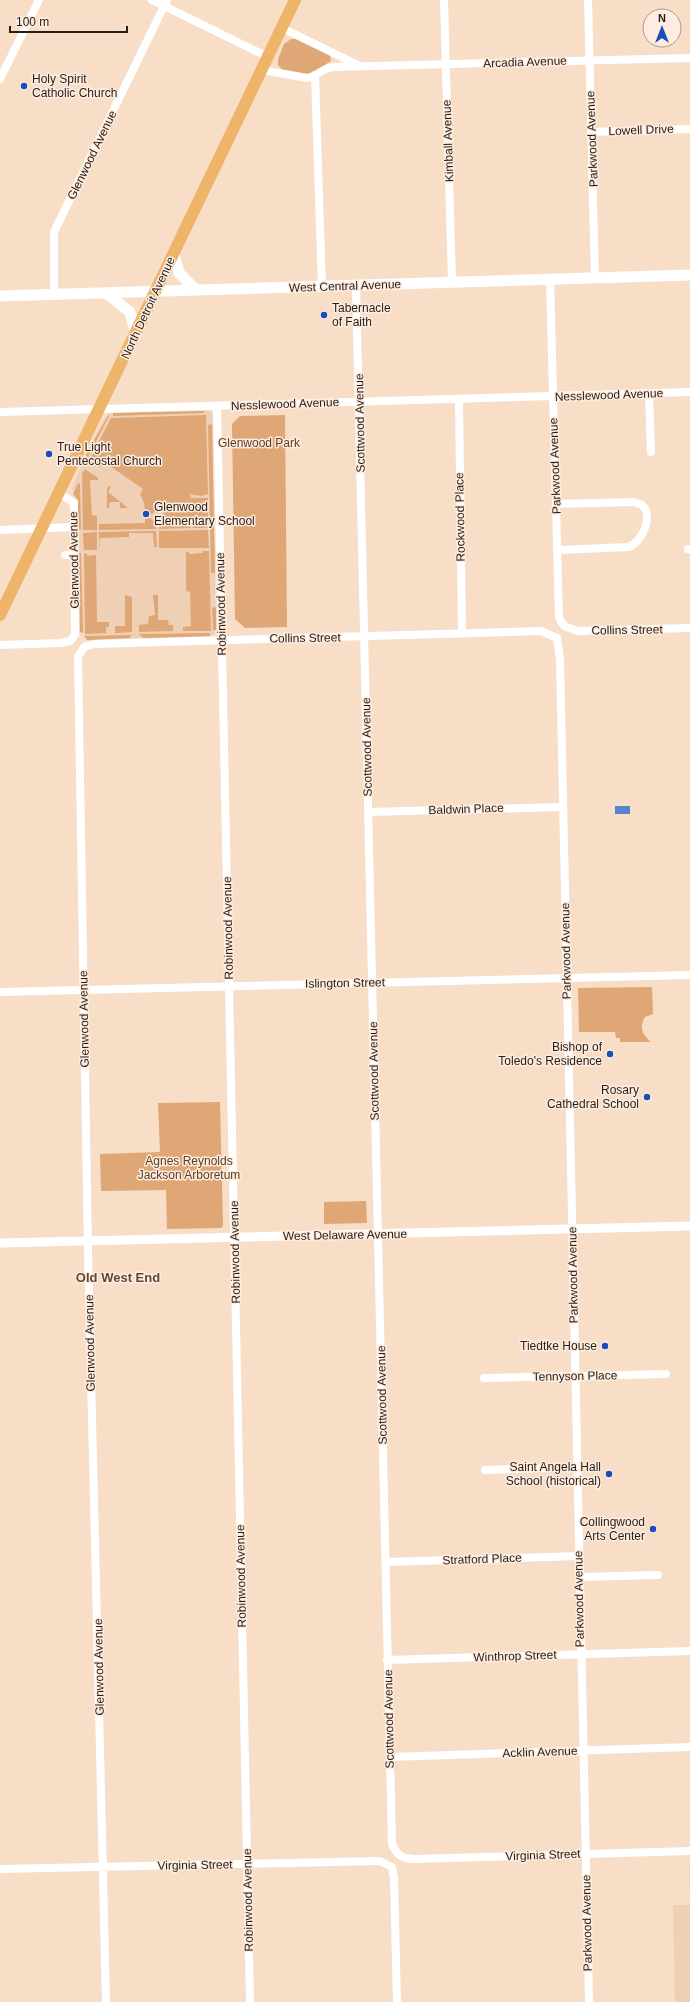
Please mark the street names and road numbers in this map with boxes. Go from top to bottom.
street label: Arcadia Avenue [483,54,567,70]
street label: Parkwood Avenue [583,90,601,187]
street label: Kimball Avenue [440,99,456,182]
street label: Glenwood Avenue [64,108,120,202]
street label: Lowell Drive [608,122,674,138]
street label: North Detroit Avenue [118,254,178,361]
street label: West Central Avenue [289,277,402,295]
street label: Scottwood Avenue [352,373,368,473]
street label: Nesslewood Avenue [555,386,664,404]
street label: Nesslewood Avenue [231,395,340,413]
street label: Parkwood Avenue [546,417,564,514]
street label: Rockwood Place [452,472,468,562]
street label: Glenwood Avenue [66,511,82,609]
street label: Robinwood Avenue [213,552,229,656]
street label: Collins Street [591,622,663,638]
street label: Collins Street [269,630,341,646]
street label: Scottwood Avenue [359,697,375,797]
street label: Baldwin Place [428,801,504,817]
street label: Robinwood Avenue [220,876,236,980]
street label: Parkwood Avenue [558,902,574,999]
street label: Glenwood Avenue [76,970,92,1068]
street label: Islington Street [305,975,386,991]
street label: Scottwood Avenue [366,1021,382,1121]
street label: Robinwood Avenue [227,1200,243,1304]
street label: Parkwood Avenue [565,1226,581,1323]
street label: West Delaware Avenue [283,1227,408,1243]
street label: Glenwood Avenue [82,1294,98,1392]
street label: Scottwood Avenue [374,1345,390,1445]
street label: Tennyson Place [533,1368,618,1384]
street label: Robinwood Avenue [233,1524,249,1628]
street label: Parkwood Avenue [571,1550,587,1647]
street label: Stratford Place [442,1551,522,1567]
street label: Glenwood Avenue [91,1618,107,1716]
street label: Winthrop Street [473,1648,558,1664]
street label: Scottwood Avenue [381,1669,397,1769]
street label: Acklin Avenue [502,1744,578,1760]
street label: Virginia Street [505,1847,581,1863]
street label: Robinwood Avenue [240,1848,256,1952]
street label: Virginia Street [157,1857,233,1873]
street label: Parkwood Avenue [579,1874,595,1971]

